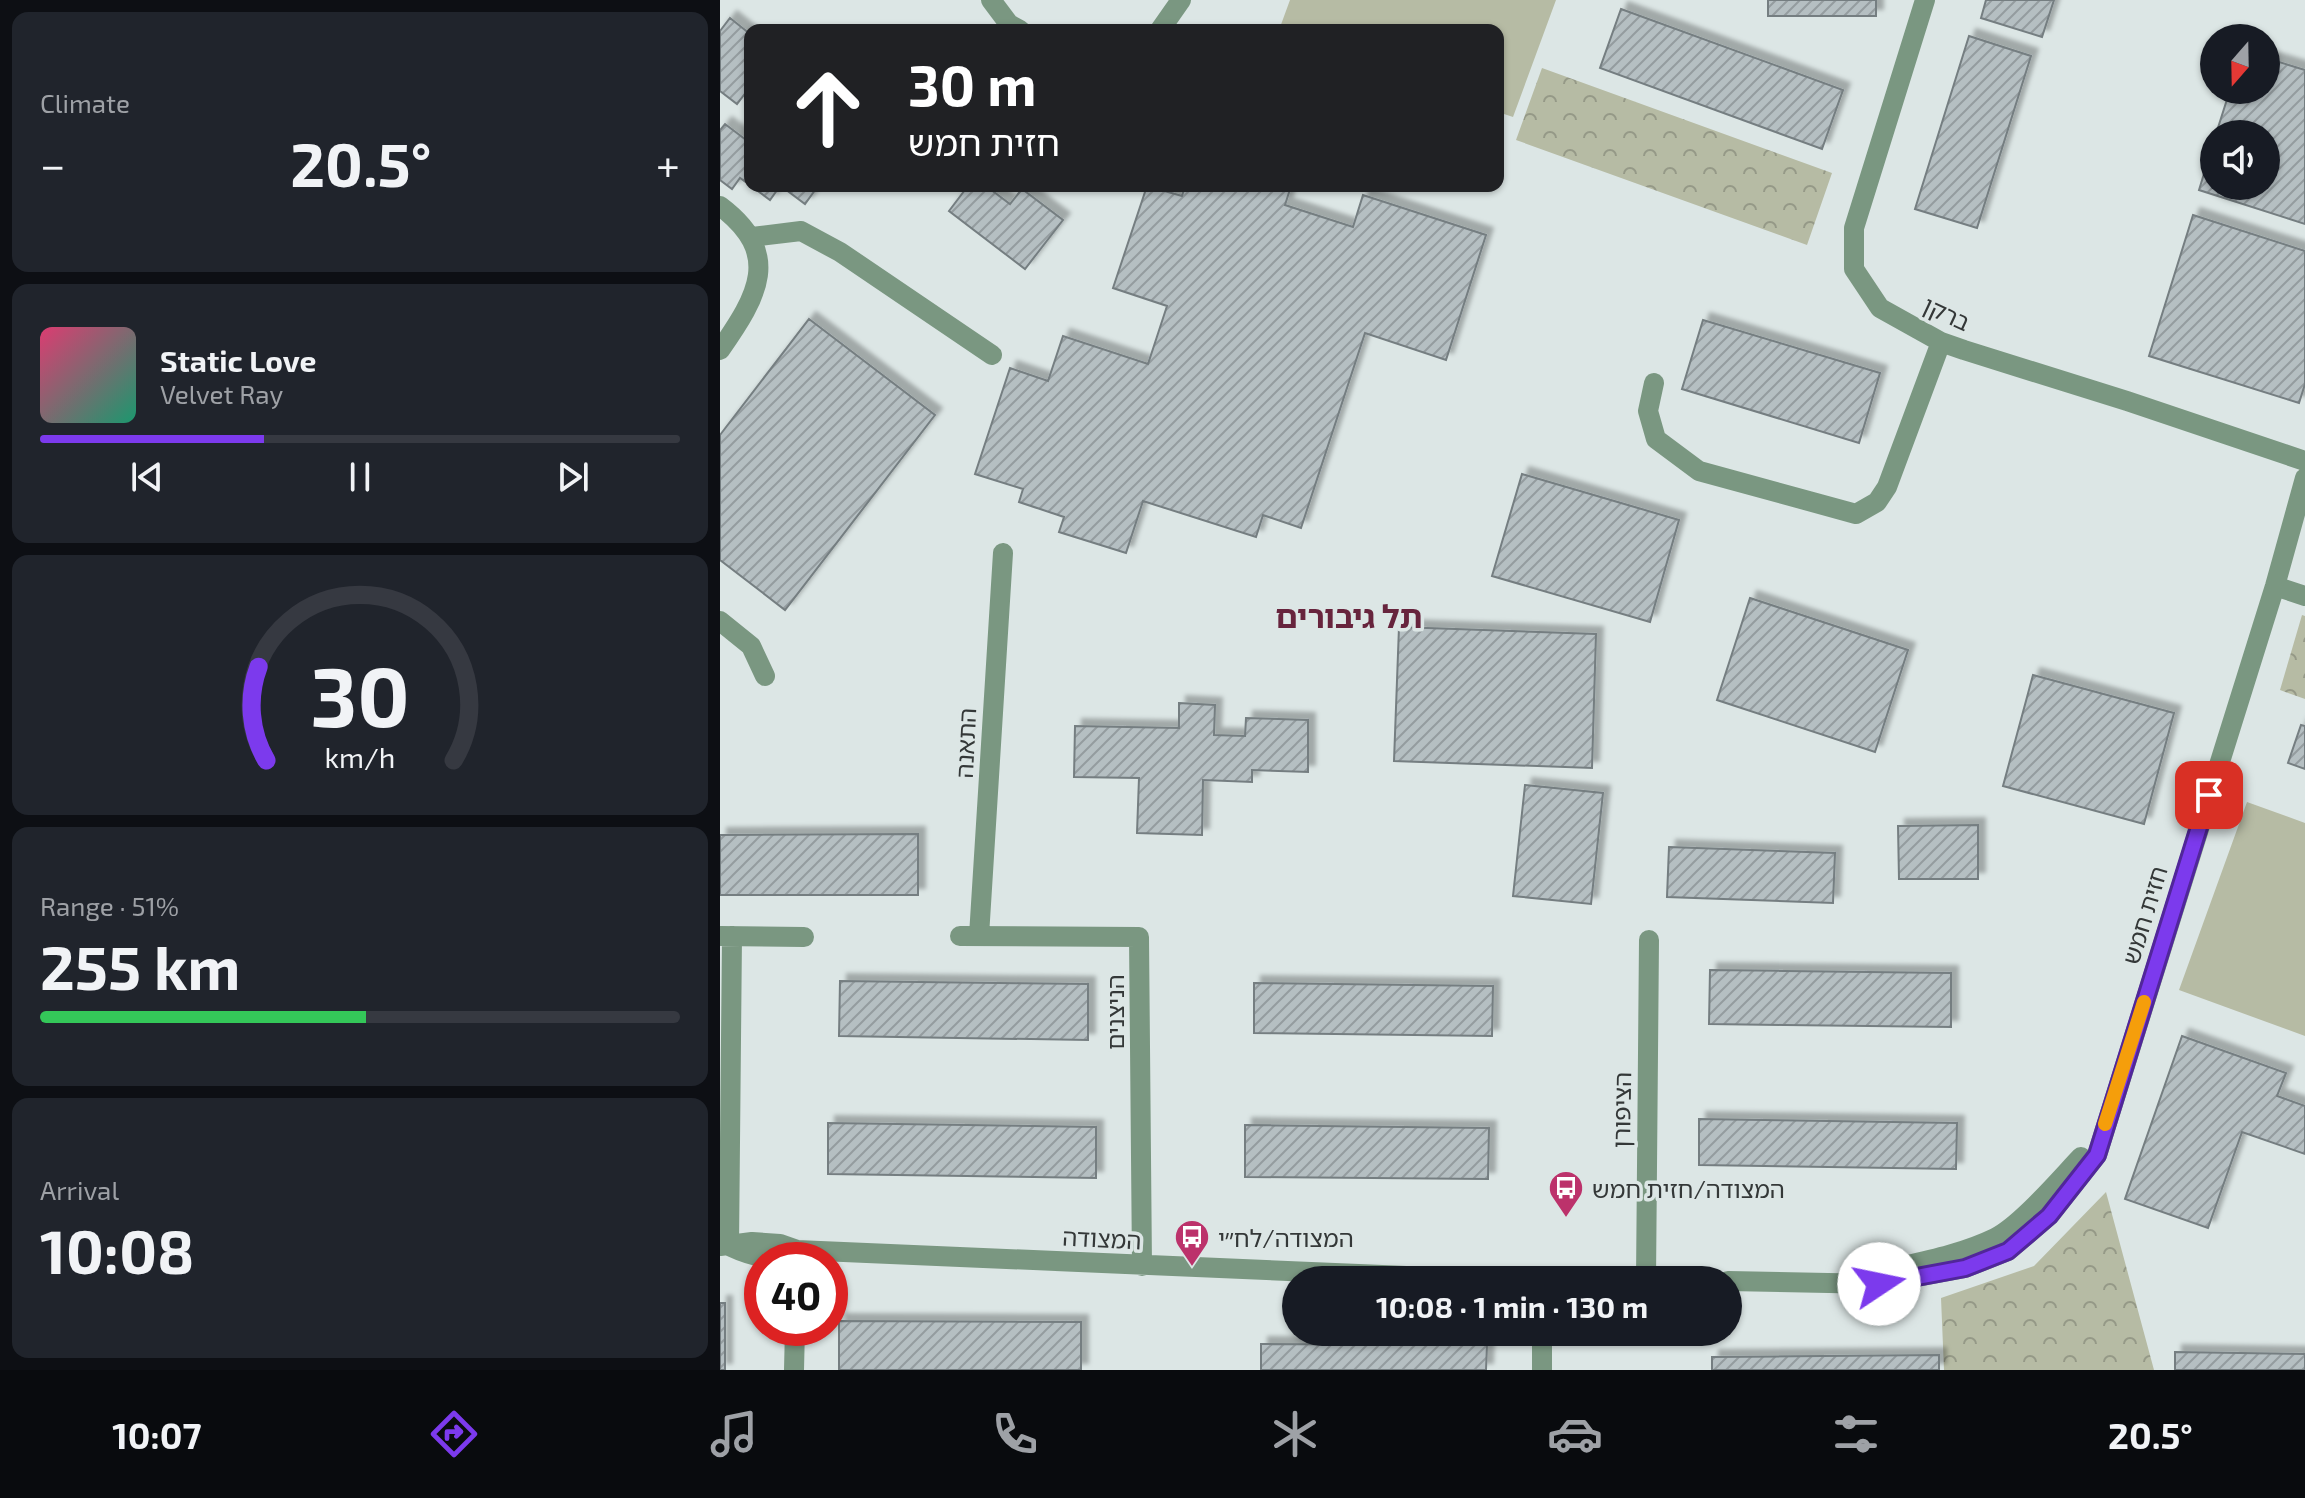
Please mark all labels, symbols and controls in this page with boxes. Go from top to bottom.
north arrow [2200,24,2280,104]
map controls [2200,24,2280,200]
text: 30 m [908,50,1037,117]
icon: ahead [776,56,880,160]
text: Climate [40,87,130,118]
text: חזית חמש [908,120,1060,163]
button: sound [2200,120,2280,200]
text: 20.5° [290,127,431,199]
text: − [40,137,66,190]
text: + [656,137,680,190]
street label: ברקן [1919,290,1975,336]
text: Static Love [160,342,316,378]
text: Velvet Ray [160,378,283,409]
icon: previous [125,455,169,499]
icon: pause [338,455,382,499]
icon: next [551,455,595,499]
district label: תל גיבורים [1275,596,1423,634]
text: 30 [310,644,410,744]
street label: התאנה [949,707,981,779]
text: km/h [325,739,395,774]
pin [2175,761,2243,829]
icon: arrive [2187,773,2231,817]
street label: חזית חמש [2115,862,2173,968]
text: Range · 51% [40,890,179,921]
text: 255 km [40,930,240,1002]
street label: הניצנים [1100,974,1129,1050]
street label: הציפורן [1606,1072,1636,1148]
bus stop icon: המצודה/חזית חמש [1547,1169,1585,1219]
text: Arrival [40,1174,119,1205]
place label: המצודה/חזית חמש [1592,1174,1785,1203]
text: 10:08 [40,1214,194,1286]
bus stop icon: המצודה/לח״י [1173,1218,1211,1268]
street label: המצודה [1062,1221,1142,1255]
place label: המצודה/לח״י [1218,1223,1354,1252]
speed limit sign: 40 [744,1242,848,1346]
position arrow [1837,1242,1921,1326]
text: 10:08 · 1 min · 130 m [1376,1288,1648,1324]
icon: directions [426,1406,482,1462]
icon: music [706,1406,762,1462]
icon: phone [987,1406,1043,1462]
icon: climate [1267,1406,1323,1462]
icon: car [1547,1406,1603,1462]
icon: filters [1828,1406,1884,1462]
text: 10:07 [112,1413,201,1456]
text: 20.5° [2108,1413,2193,1456]

